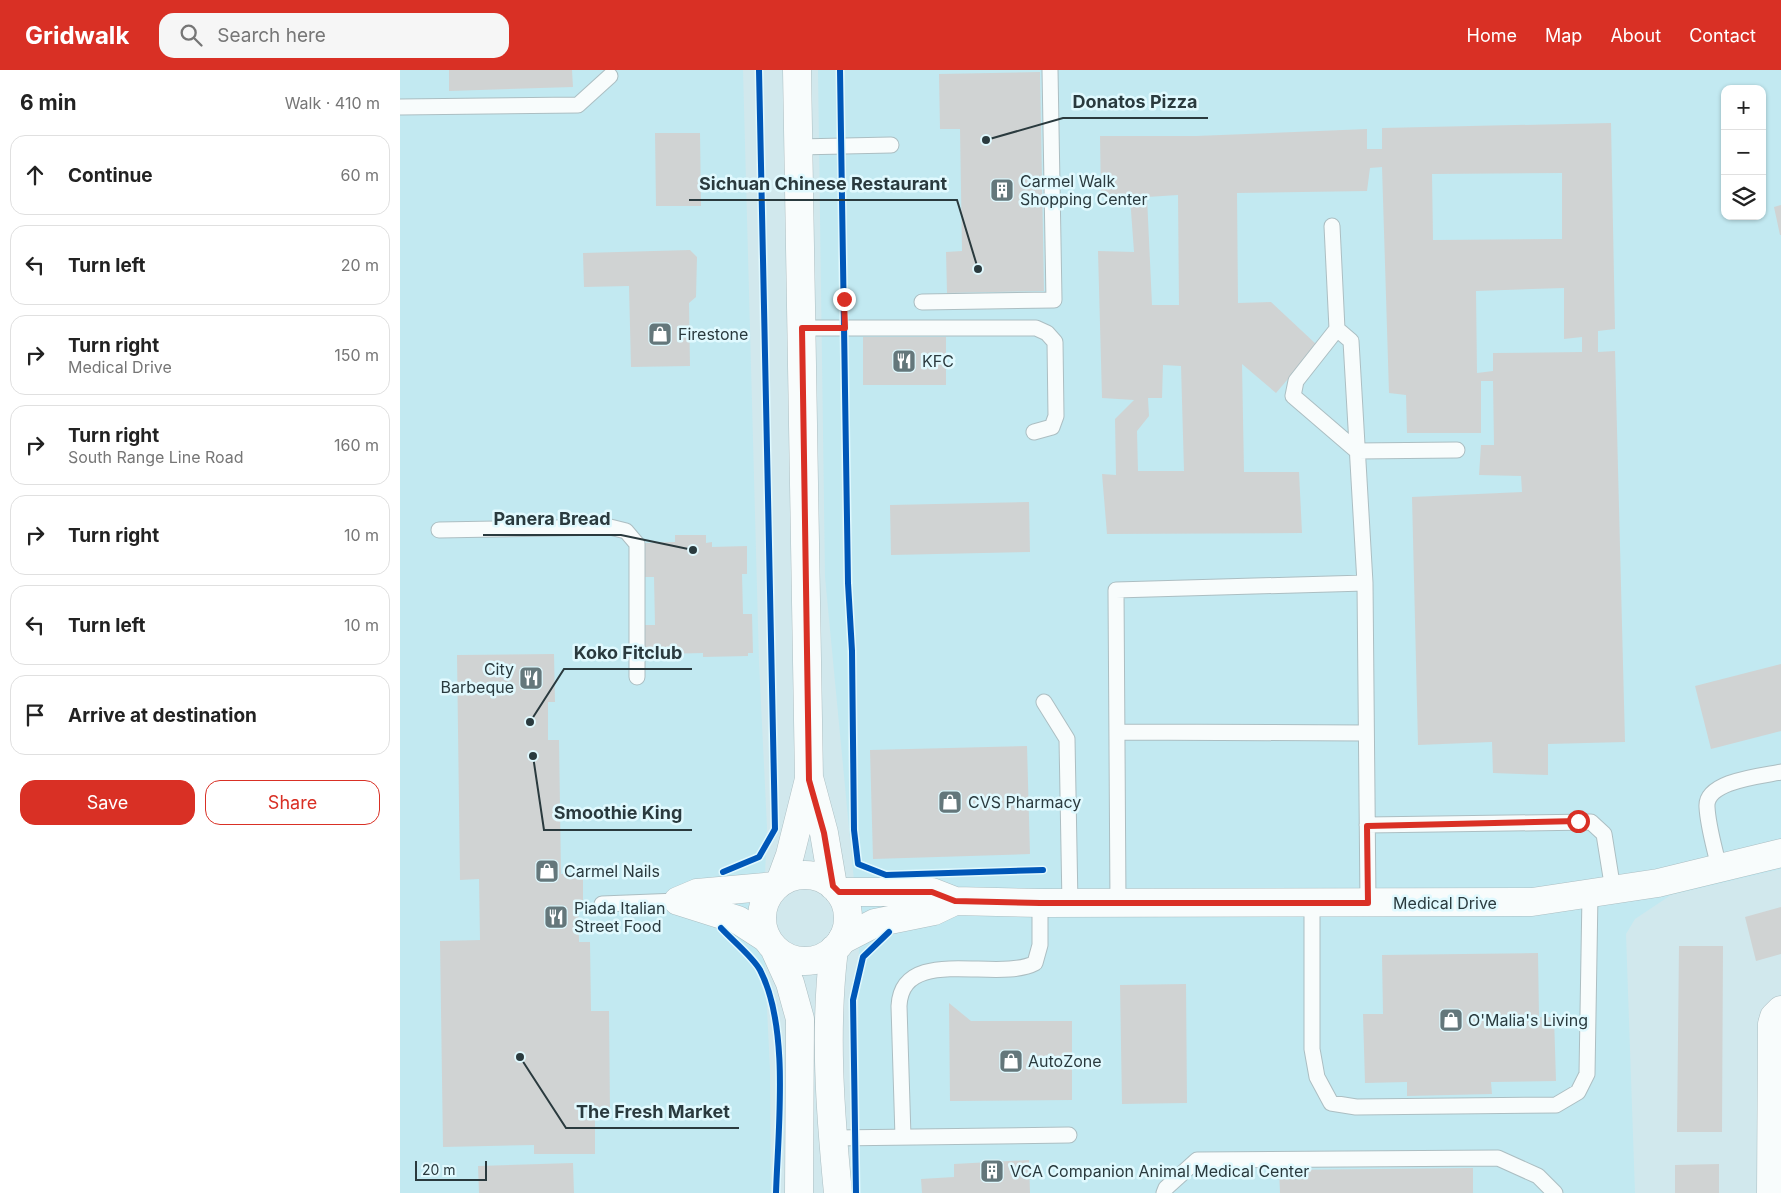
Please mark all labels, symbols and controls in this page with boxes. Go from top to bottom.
search box [159,13,509,58]
text: Gridwalk [25,21,129,50]
icon: search [177,21,205,49]
text: Search here [217,24,326,47]
text: Home [1467,25,1517,46]
text: Map [1545,25,1582,46]
text: About [1610,25,1661,46]
text: Contact [1689,25,1756,46]
callout: Donatos Pizza [1063,85,1208,118]
map controls [1721,85,1766,220]
button: + [1721,85,1766,130]
text: 6 min [20,90,77,115]
text: Donatos Pizza [1072,91,1198,112]
text: Walk · 410 m [285,93,380,113]
button: − [1721,130,1766,175]
icon: ahead [21,161,49,189]
text: Continue [68,164,153,187]
text: 60 m [340,165,379,185]
callout: Sichuan Chinese Restaurant [689,167,957,200]
place label: Carmel Walk Shopping Center [1020,171,1147,209]
text: Sichuan Chinese Restaurant [699,173,947,194]
button: layers [1721,175,1766,220]
building icon: Carmel Walk Shopping Center [989,177,1015,203]
icon: left [21,251,49,279]
text: Turn left [68,254,146,277]
text: 20 m [341,255,379,275]
route end [833,288,856,311]
shop icon: Firestone [647,321,673,347]
place label: Firestone [678,324,748,344]
text: Turn right [68,334,159,357]
icon: right [21,341,49,369]
text: 150 m [334,345,379,365]
restaurant icon: KFC [891,348,917,374]
place label: KFC [922,351,954,371]
text: Medical Drive [68,357,172,377]
text: Turn right [68,424,159,447]
icon: right [21,431,49,459]
text: 160 m [334,435,379,455]
text: South Range Line Road [68,447,244,467]
callout: Panera Bread [483,502,621,535]
text: Panera Bread [493,508,611,529]
icon: right [21,521,49,549]
text: Turn right [68,524,159,547]
text: 10 m [344,525,379,545]
icon: left [21,611,49,639]
text: Turn left [68,614,146,637]
text: 10 m [344,615,379,635]
callout: Koko Fitclub [564,636,692,669]
text: Koko Fitclub [574,642,682,663]
place label: City Barbeque [441,659,514,697]
restaurant icon: City Barbeque [518,665,544,691]
icon: arrive [21,701,49,729]
text: Arrive at destination [68,704,257,727]
button: Save [20,780,195,825]
button: Share [205,780,380,825]
shop icon: CVS Pharmacy [937,789,963,815]
place label: CVS Pharmacy [968,792,1081,812]
callout: Smoothie King [544,797,692,830]
text: Smoothie King [554,802,682,823]
route start [1567,810,1590,833]
shop icon: Carmel Nails [534,858,560,884]
place label: Carmel Nails [564,861,660,881]
street label: Medical Drive [1393,893,1497,913]
place label: Piada Italian Street Food [574,898,665,936]
restaurant icon: Piada Italian Street Food [543,904,569,930]
shop icon: O'Malia's Living [1438,1007,1464,1033]
place label: O'Malia's Living [1468,1010,1588,1030]
shop icon: AutoZone [998,1048,1024,1074]
place label: AutoZone [1028,1051,1102,1071]
callout: The Fresh Market [566,1095,739,1128]
text: The Fresh Market [576,1101,730,1122]
scale bar [415,1158,488,1181]
building icon: VCA Companion Animal Medical Center [979,1158,1005,1184]
text: 20 m [422,1161,456,1178]
place label: VCA Companion Animal Medical Center [1010,1161,1309,1181]

